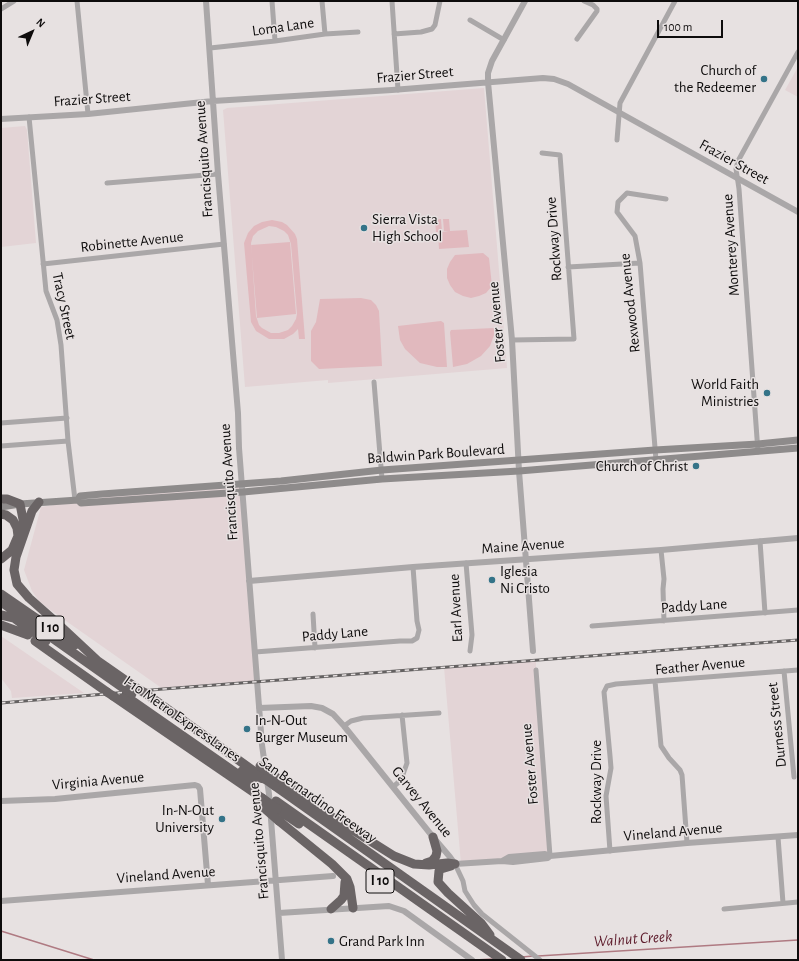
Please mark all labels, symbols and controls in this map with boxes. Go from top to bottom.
north arrow [12,12,52,52]
scale bar [659,12,725,38]
street label: Loma Lane [251,14,315,40]
text: N [34,16,47,30]
text: 100 m [664,21,692,33]
place label: Church of the Redeemer [674,61,756,96]
street label: Frazier Street [376,63,454,87]
marker: Church of the Redeemer [759,74,769,84]
street label: Frazier Street [53,87,131,111]
street label: Francisquito Avenue [191,100,217,218]
street label: Frazier Street [696,135,772,189]
street label: Monterey Avenue [718,193,744,297]
street label: Rockway Drive [542,196,566,282]
place label: Sierra Vista High School [372,210,442,245]
marker: Sierra Vista High School [359,223,369,233]
street label: Robinette Avenue [80,228,184,256]
street label: Rexwood Avenue [616,252,644,354]
street label: Tracy Street [48,271,80,341]
street label: Foster Avenue [484,281,510,363]
place label: World Faith Ministries [691,375,759,410]
marker: World Faith Ministries [762,388,772,398]
street label: Francisquito Avenue [216,423,242,541]
street label: Baldwin Park Boulevard [367,440,505,468]
place label: Church of Christ [596,457,688,475]
marker: Church of Christ [691,461,701,471]
street label: Maine Avenue [481,534,565,558]
place label: Iglesia Ni Cristo [500,562,550,597]
street label: Earl Avenue [445,573,467,643]
marker: Iglesia Ni Cristo [487,575,497,585]
street label: Paddy Lane [660,595,728,617]
road number: I 10 [36,616,64,640]
street label: Paddy Lane [301,622,369,646]
street label: Feather Avenue [654,653,746,679]
street label: I-10 Metro ExpressLanes [120,672,244,766]
street label: Durness Street [764,682,790,768]
place label: In-N-Out Burger Museum [255,711,348,746]
street label: Foster Avenue [517,723,543,805]
marker: In-N-Out Burger Museum [242,724,252,734]
street label: Rockway Drive [587,740,605,824]
street label: San Bernardino Freeway [256,753,380,847]
street label: Garvey Avenue [388,763,456,841]
street label: Virginia Avenue [51,768,145,794]
street label: Francisquito Avenue [245,782,273,900]
place label: In-N-Out University [155,801,214,836]
marker: In-N-Out University [217,814,227,824]
street label: Vineland Avenue [623,819,723,845]
street label: Vineland Avenue [116,863,216,887]
road number: I 10 [366,869,394,893]
water label: Walnut Creek [593,927,673,951]
place label: Grand Park Inn [339,932,425,950]
marker: Grand Park Inn [326,936,336,946]

